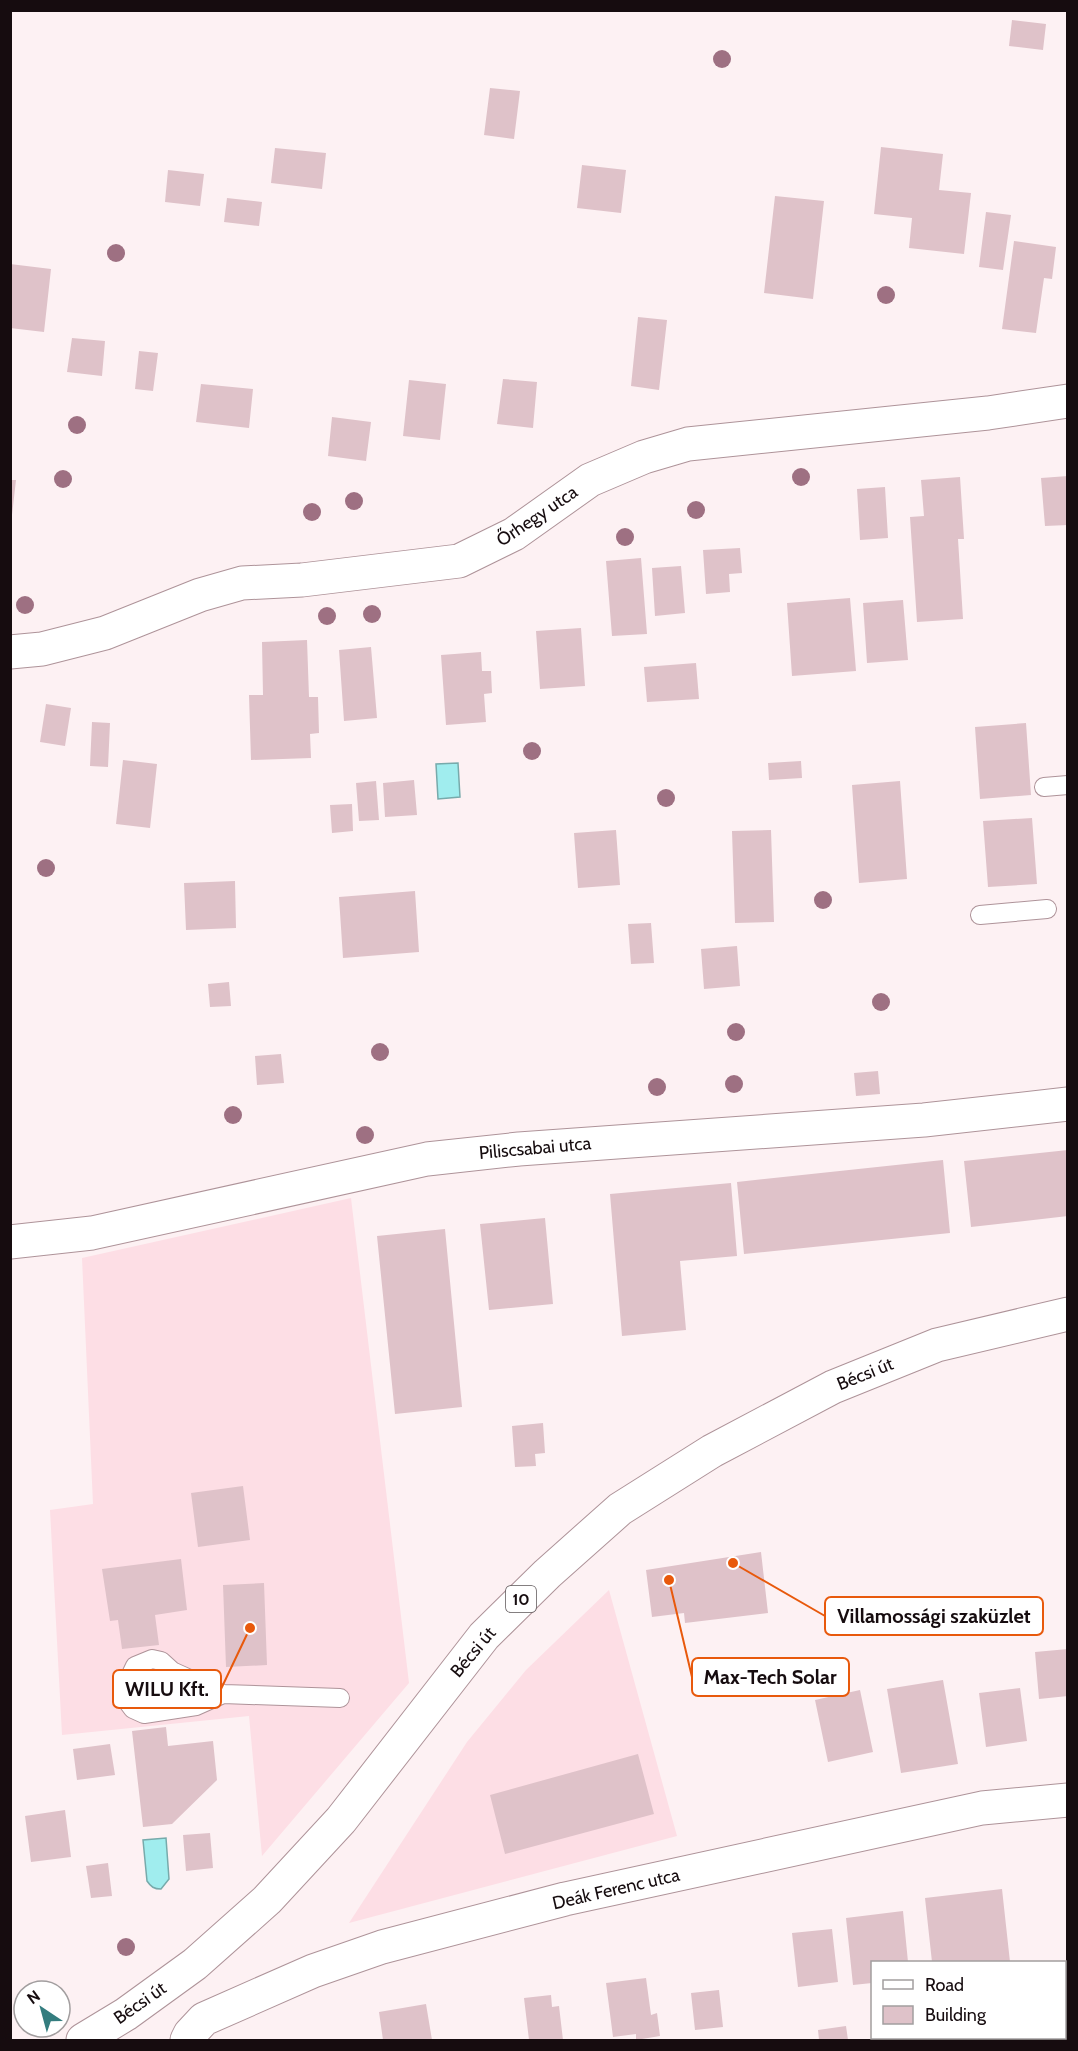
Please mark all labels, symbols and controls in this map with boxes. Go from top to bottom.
street label: Őrhegy utca [492,481,582,551]
street label: Piliscsabai utca [478,1132,592,1164]
street label: Bécsi út [834,1353,896,1395]
road number: 10 [506,1586,536,1612]
callout: Villamossági szaküzlet [825,1597,1043,1635]
text: Villamossági szaküzlet [837,1604,1031,1628]
street label: Bécsi út [446,1622,500,1682]
callout: Max-Tech Solar [692,1658,849,1696]
text: Max-Tech Solar [703,1665,837,1689]
callout: WILU Kft. [113,1670,221,1708]
text: WILU Kft. [125,1677,209,1701]
street label: Deák Ferenc utca [550,1864,682,1914]
legend [871,1961,1066,2039]
text: Road [925,1974,964,1996]
street label: Bécsi út [110,1977,170,2029]
north arrow [12,1979,72,2039]
text: N [23,1986,44,2008]
text: Building [925,2004,987,2026]

